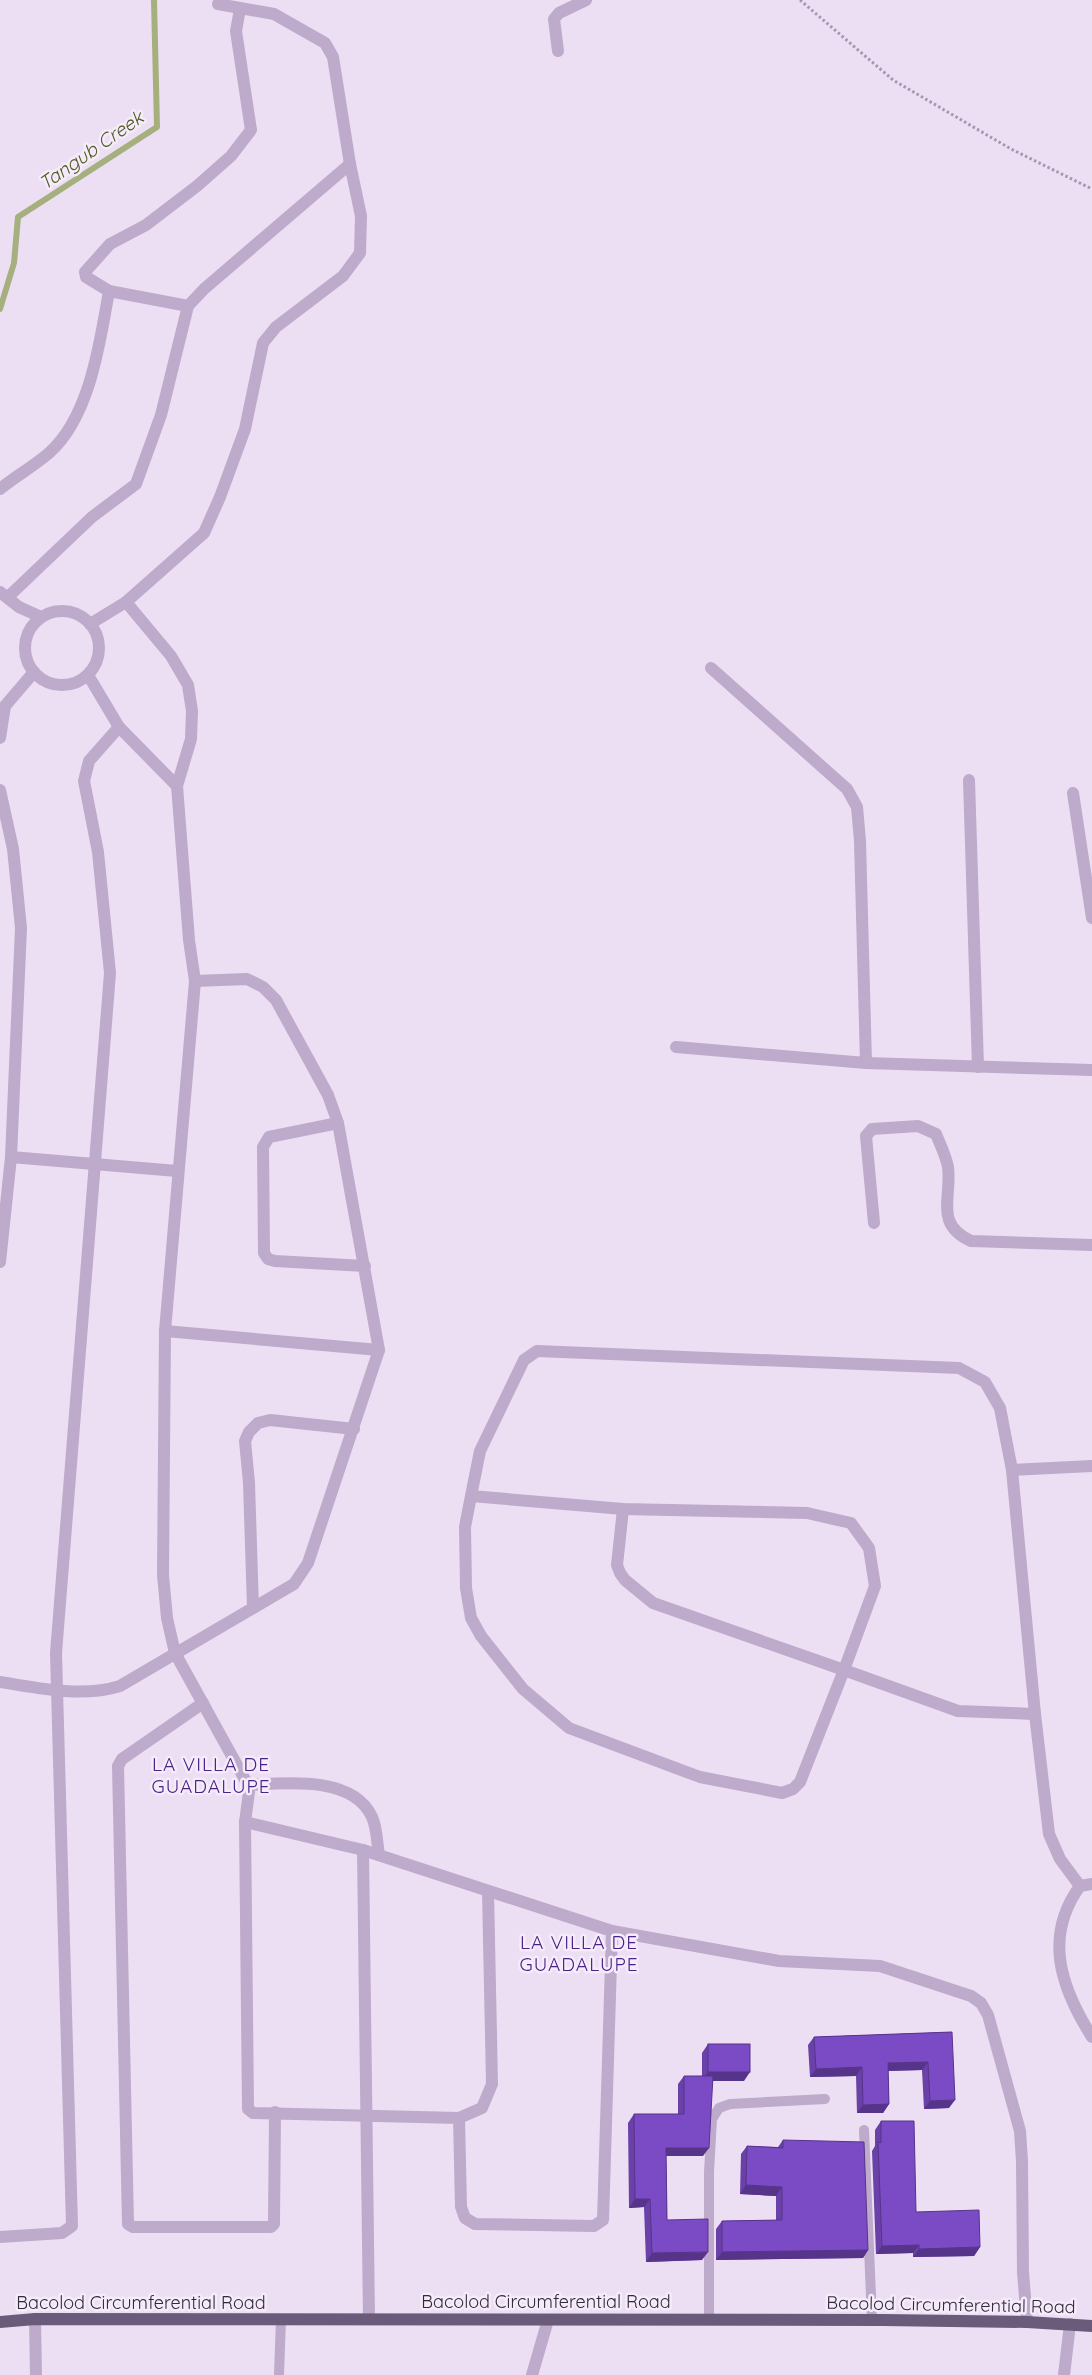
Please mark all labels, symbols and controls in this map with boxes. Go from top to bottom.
water label: Tangub Creek [34,104,149,195]
district label: LA VILLA DE GUADALUPE [151,1752,271,1798]
district label: LA VILLA DE GUADALUPE [519,1930,639,1976]
street label: Bacolod Circumferential Road [421,2290,671,2313]
street label: Bacolod Circumferential Road [16,2291,266,2314]
street label: Bacolod Circumferential Road [826,2291,1076,2318]

